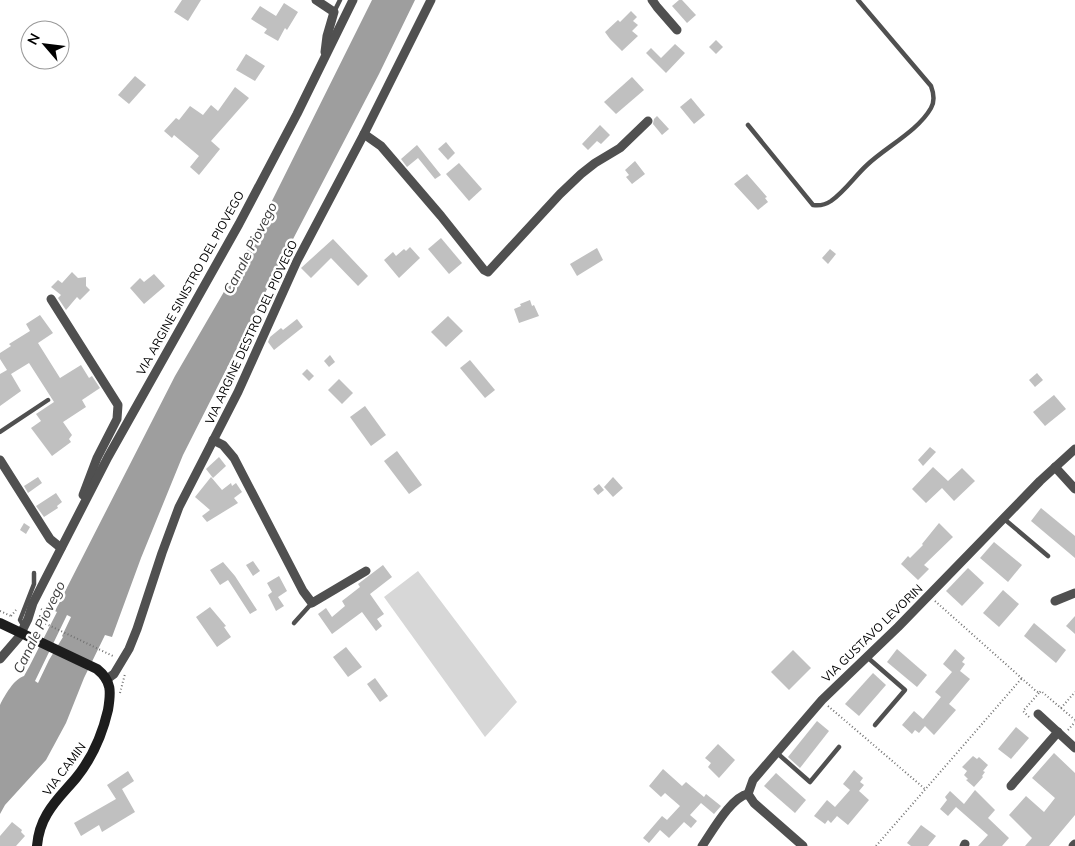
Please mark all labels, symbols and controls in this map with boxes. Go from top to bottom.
north arrow [20,20,70,70]
text: N [23,30,44,48]
street label: VIA ARGINE SINISTRO DEL PIOVEGO [133,188,247,378]
water label: Canale Piovego [219,199,281,297]
street label: VIA ARGINE DESTRO DEL PIOVEGO [202,237,300,427]
water label: Canale Piovego [9,578,69,676]
street label: VIA GUSTAVO LEVORIN [818,581,926,685]
street label: VIA CAMIN [39,739,89,799]

